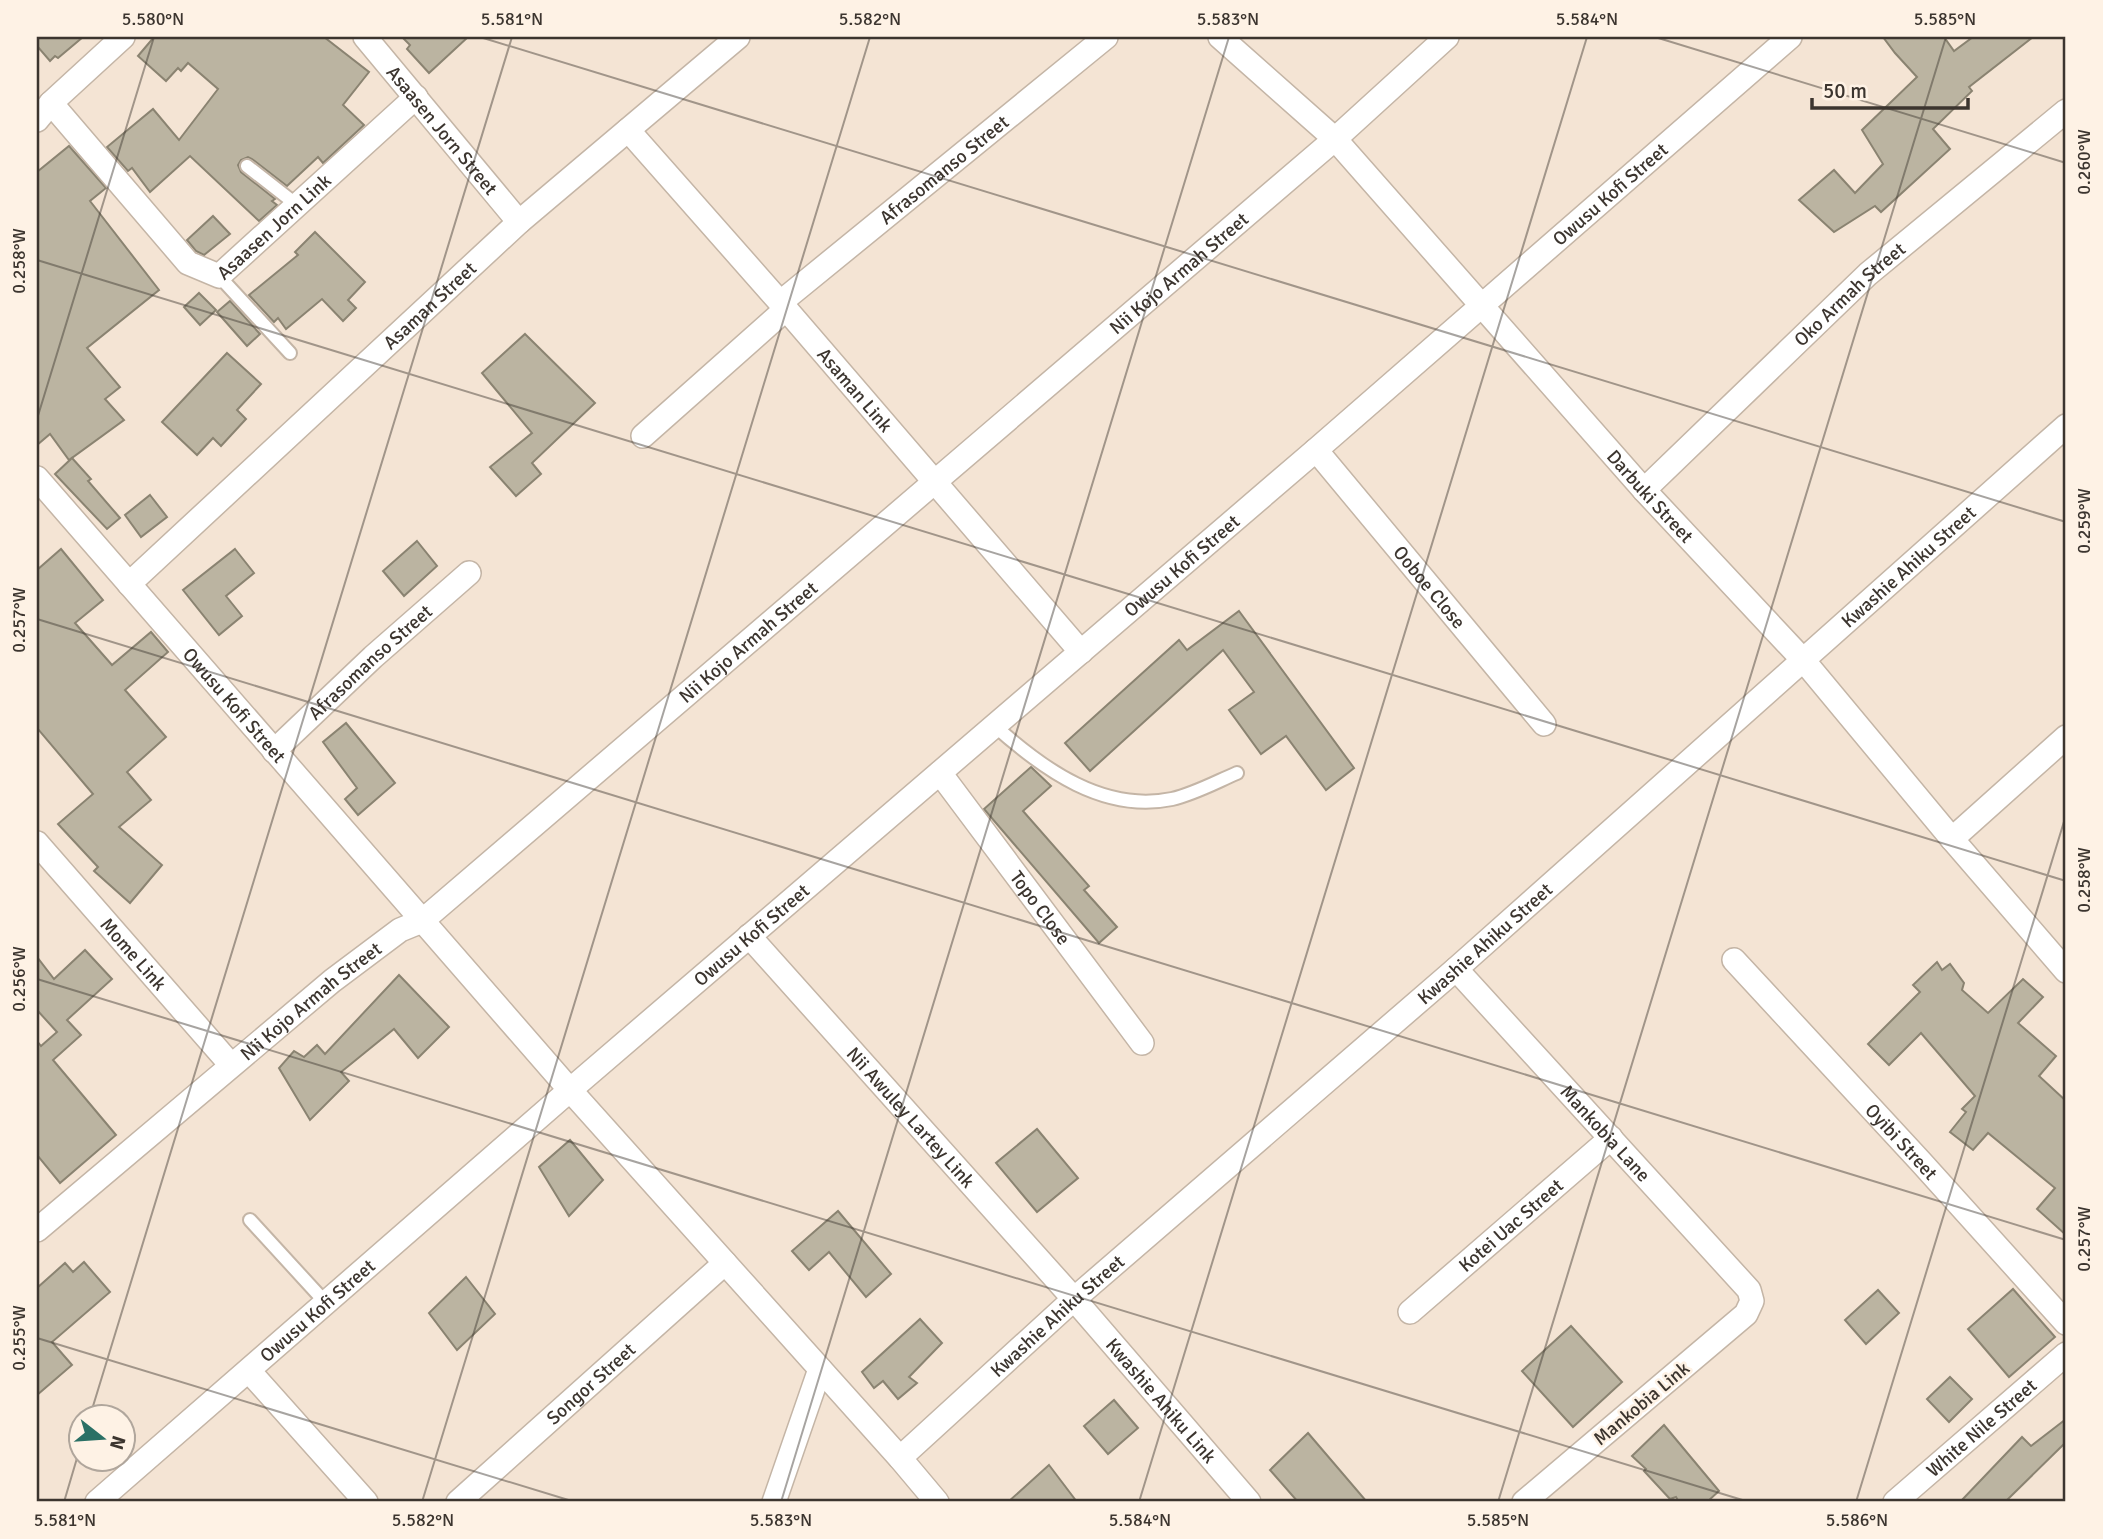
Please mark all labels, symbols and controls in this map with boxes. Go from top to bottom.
text: 5.580°N [122,8,184,30]
text: 5.581°N [481,8,543,30]
text: 5.582°N [839,8,901,30]
text: 5.583°N [1197,8,1259,30]
text: 5.584°N [1556,8,1618,30]
text: 5.585°N [1914,8,1976,30]
street label: Asaasen Jorn Street [381,61,503,201]
scale bar [1812,66,1968,110]
text: 50 m [1823,78,1867,104]
street label: Afrasomanso Street [875,110,1014,230]
text: 0.260°W [2073,129,2095,195]
street label: Owusu Kofi Street [1548,138,1673,251]
street label: Asaasen Jorn Link [212,169,337,285]
street label: Nii Kojo Armah Street [1105,207,1254,340]
text: 0.258°W [8,228,30,294]
street label: Oko Armah Street [1789,237,1911,352]
street label: Asaman Street [379,256,482,355]
street label: Asaman Link [812,343,898,438]
street label: Darbuki Street [1601,445,1698,548]
text: 0.259°W [2073,488,2095,554]
street label: Kwashie Ahiku Street [1837,501,1981,633]
street label: Owusu Kofi Street [1119,510,1245,622]
street label: Ooboe Close [1388,541,1470,634]
street label: Nii Kojo Armah Street [674,576,823,709]
text: 0.257°W [8,587,30,653]
street label: Afrasomanso Street [303,599,438,725]
street label: Owusu Kofi Street [177,643,291,769]
text: 0.258°W [2073,847,2095,913]
street label: Topo Close [1004,866,1075,950]
street label: Kwashie Ahiku Street [1413,878,1558,1010]
street label: Owusu Kofi Street [689,879,815,992]
street label: Mome Link [95,913,172,996]
street label: Nii Kojo Armah Street [236,937,387,1066]
text: 0.256°W [8,946,30,1012]
street label: Nii Awuley Lartey Link [841,1042,980,1193]
street label: Mankobia Lane [1555,1080,1655,1187]
street label: Oyibi Street [1860,1099,1942,1186]
street label: Kotei Uac Street [1454,1174,1569,1278]
text: 0.257°W [2073,1206,2095,1272]
street label: Kwashie Ahiku Street [986,1250,1130,1383]
street label: Owusu Kofi Street [255,1254,381,1368]
text: 0.255°W [8,1305,30,1371]
street label: Kwashie Ahiku Link [1100,1334,1221,1469]
street label: Songor Street [542,1338,641,1430]
street label: Mankobia Link [1589,1356,1695,1451]
street label: White Nile Street [1922,1374,2042,1483]
north arrow [66,1402,136,1472]
text: N [104,1433,131,1453]
text: 5.581°N [34,1509,96,1531]
text: 5.582°N [392,1509,454,1531]
text: 5.583°N [750,1509,812,1531]
text: 5.584°N [1109,1509,1171,1531]
text: 5.585°N [1467,1509,1529,1531]
text: 5.586°N [1826,1509,1888,1531]

